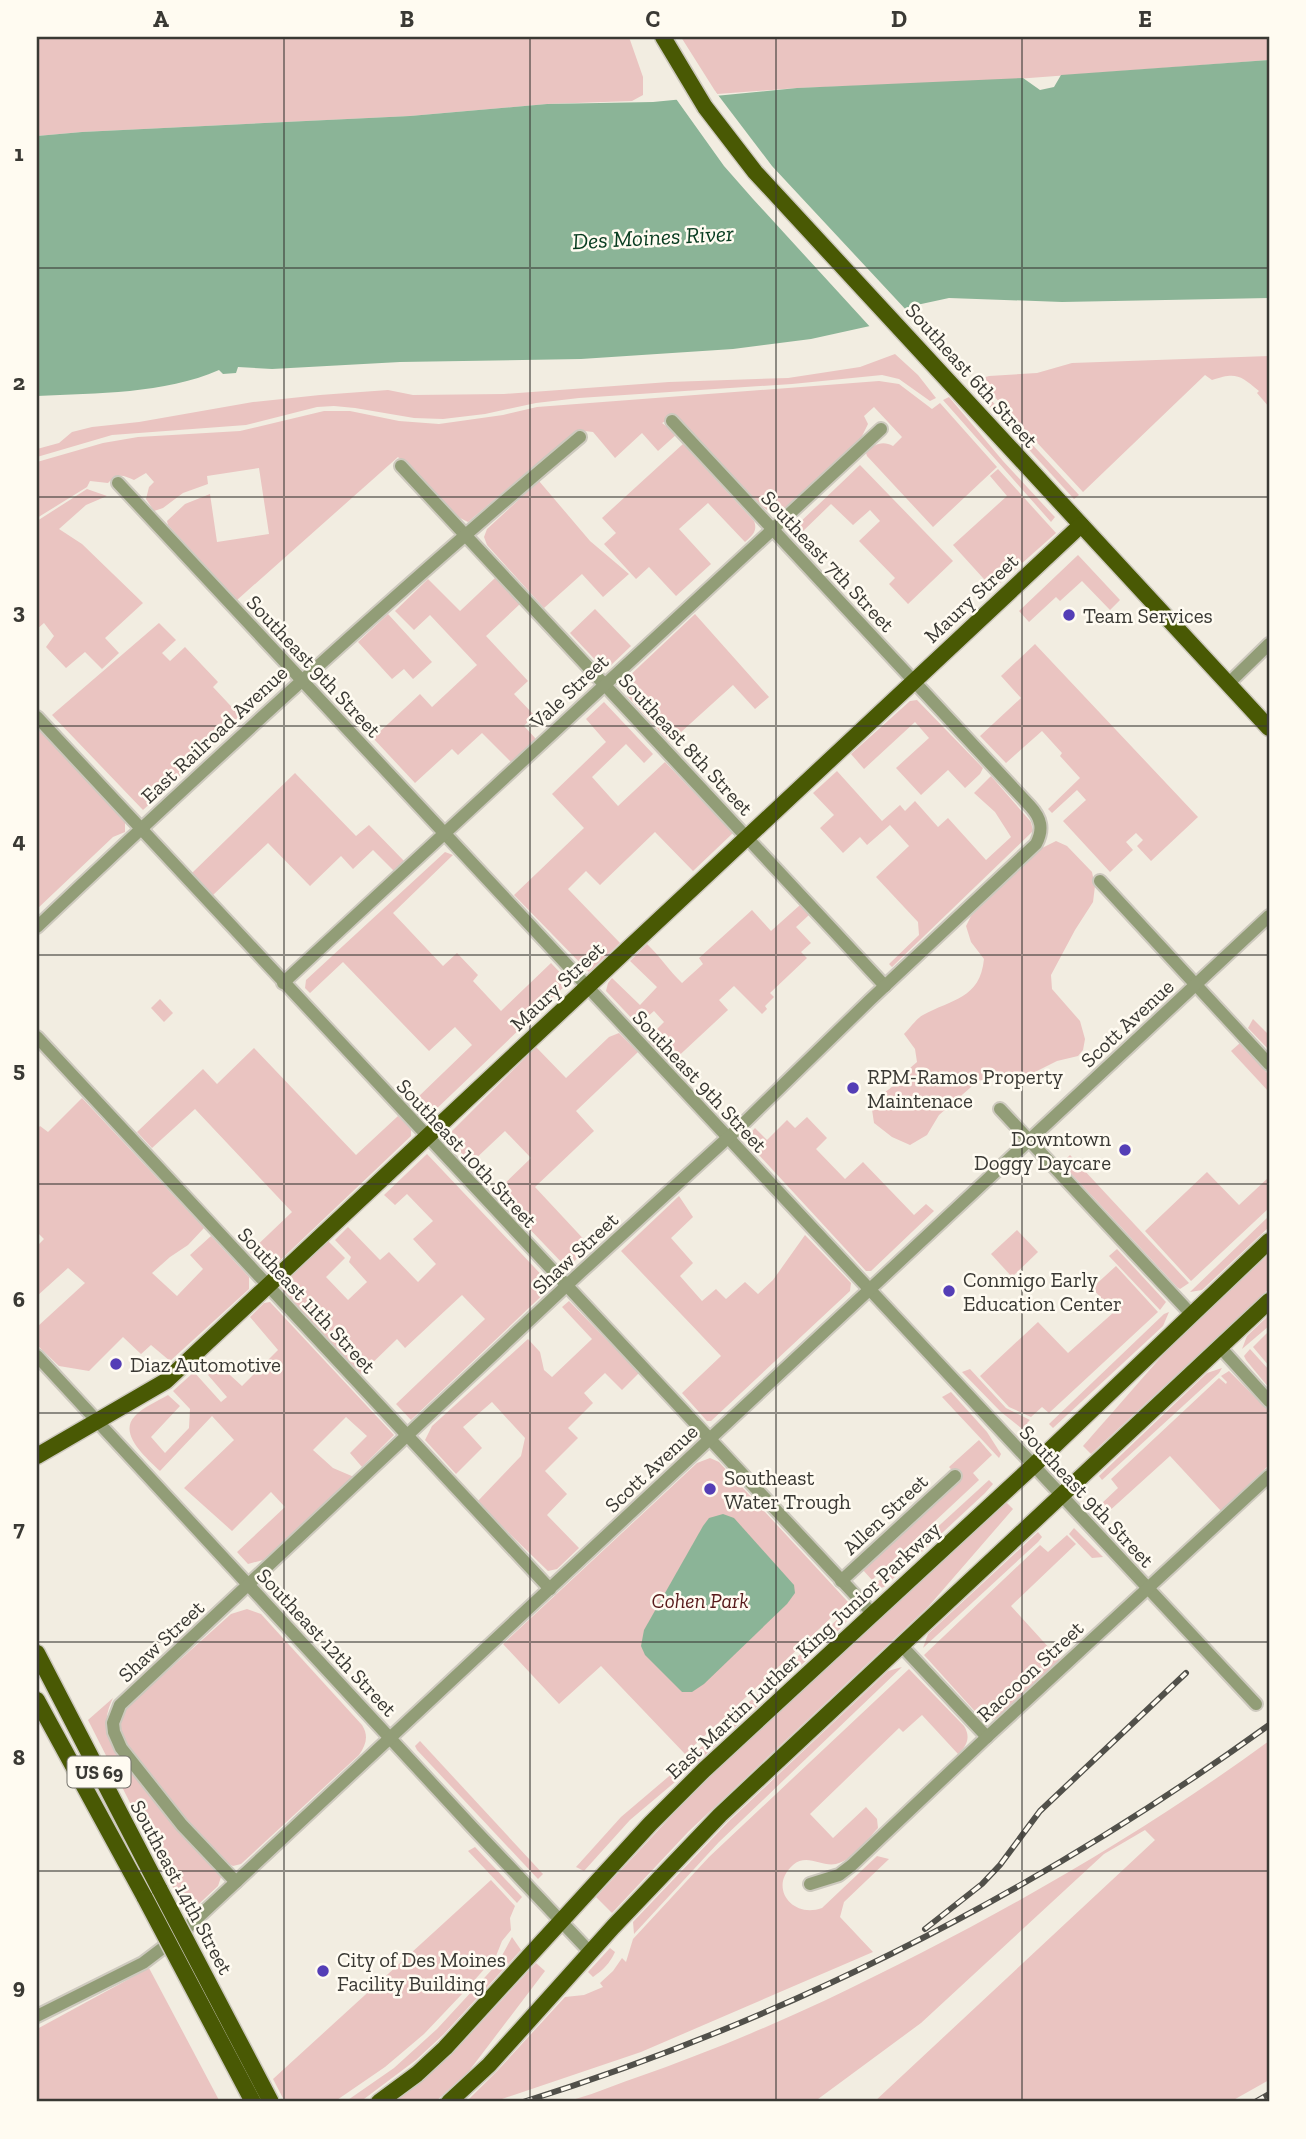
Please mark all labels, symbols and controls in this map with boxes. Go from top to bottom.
text: A [153,5,169,33]
text: B [400,5,414,33]
text: C [646,5,660,33]
text: D [891,5,907,33]
text: E [1138,5,1152,33]
text: 1 [14,139,24,167]
water label: Des Moines River [572,219,734,255]
street label: Southeast 6th Street [901,298,1044,453]
text: 2 [13,368,25,396]
street label: Southeast 7th Street [756,485,900,637]
street label: Maury Street [919,548,1023,648]
street label: Southeast 9th Street [242,590,387,743]
text: 3 [13,597,25,625]
place label: Team Services [1083,603,1213,628]
marker: Team Services [1061,607,1077,623]
street label: Vale Street [524,648,614,734]
street label: East Railroad Avenue [136,660,292,808]
street label: Southeast 8th Street [613,668,759,821]
text: 4 [12,826,26,854]
street label: Maury Street [505,936,609,1036]
street label: Scott Avenue [1075,974,1179,1072]
street label: Southeast 9th Street [628,1005,773,1158]
text: 5 [13,1055,25,1083]
place label: RPM-Ramos Property Maintenace [867,1064,1063,1113]
street label: Southeast 10th Street [391,1073,543,1233]
marker: RPM-Ramos Property Maintenace [845,1080,861,1096]
place label: Downtown Doggy Daycare [974,1126,1111,1175]
marker: Downtown Doggy Daycare [1117,1142,1133,1158]
street label: Shaw Street [527,1207,623,1299]
street label: Southeast 11th Street [233,1222,381,1378]
place label: Conmigo Early Education Center [963,1267,1122,1316]
marker: Conmigo Early Education Center [941,1283,957,1299]
text: 6 [13,1285,25,1313]
place label: Diaz Automotive [130,1352,281,1377]
marker: Diaz Automotive [108,1356,124,1372]
street label: Scott Avenue [599,1419,703,1517]
street label: Southeast 9th Street [1015,1420,1160,1573]
place label: Southeast Water Trough [724,1465,851,1514]
street label: Allen Street [837,1468,933,1560]
marker: Southeast Water Trough [702,1481,718,1497]
text: 7 [13,1514,25,1542]
street label: East Martin Luther King Junior Parkway [661,1516,946,1784]
street label: Southeast 12th Street [252,1563,402,1721]
park label: Cohen Park [651,1588,749,1613]
street label: Shaw Street [113,1595,209,1687]
street label: Raccoon Street [972,1615,1088,1727]
text: 8 [13,1743,25,1771]
road number: US 69 [68,1756,130,1788]
street label: Southeast 14th Street [125,1796,239,1979]
place label: City of Des Moines Facility Building [337,1947,506,1996]
marker: City of Des Moines Facility Building [315,1963,331,1979]
text: 9 [13,1972,25,2000]

